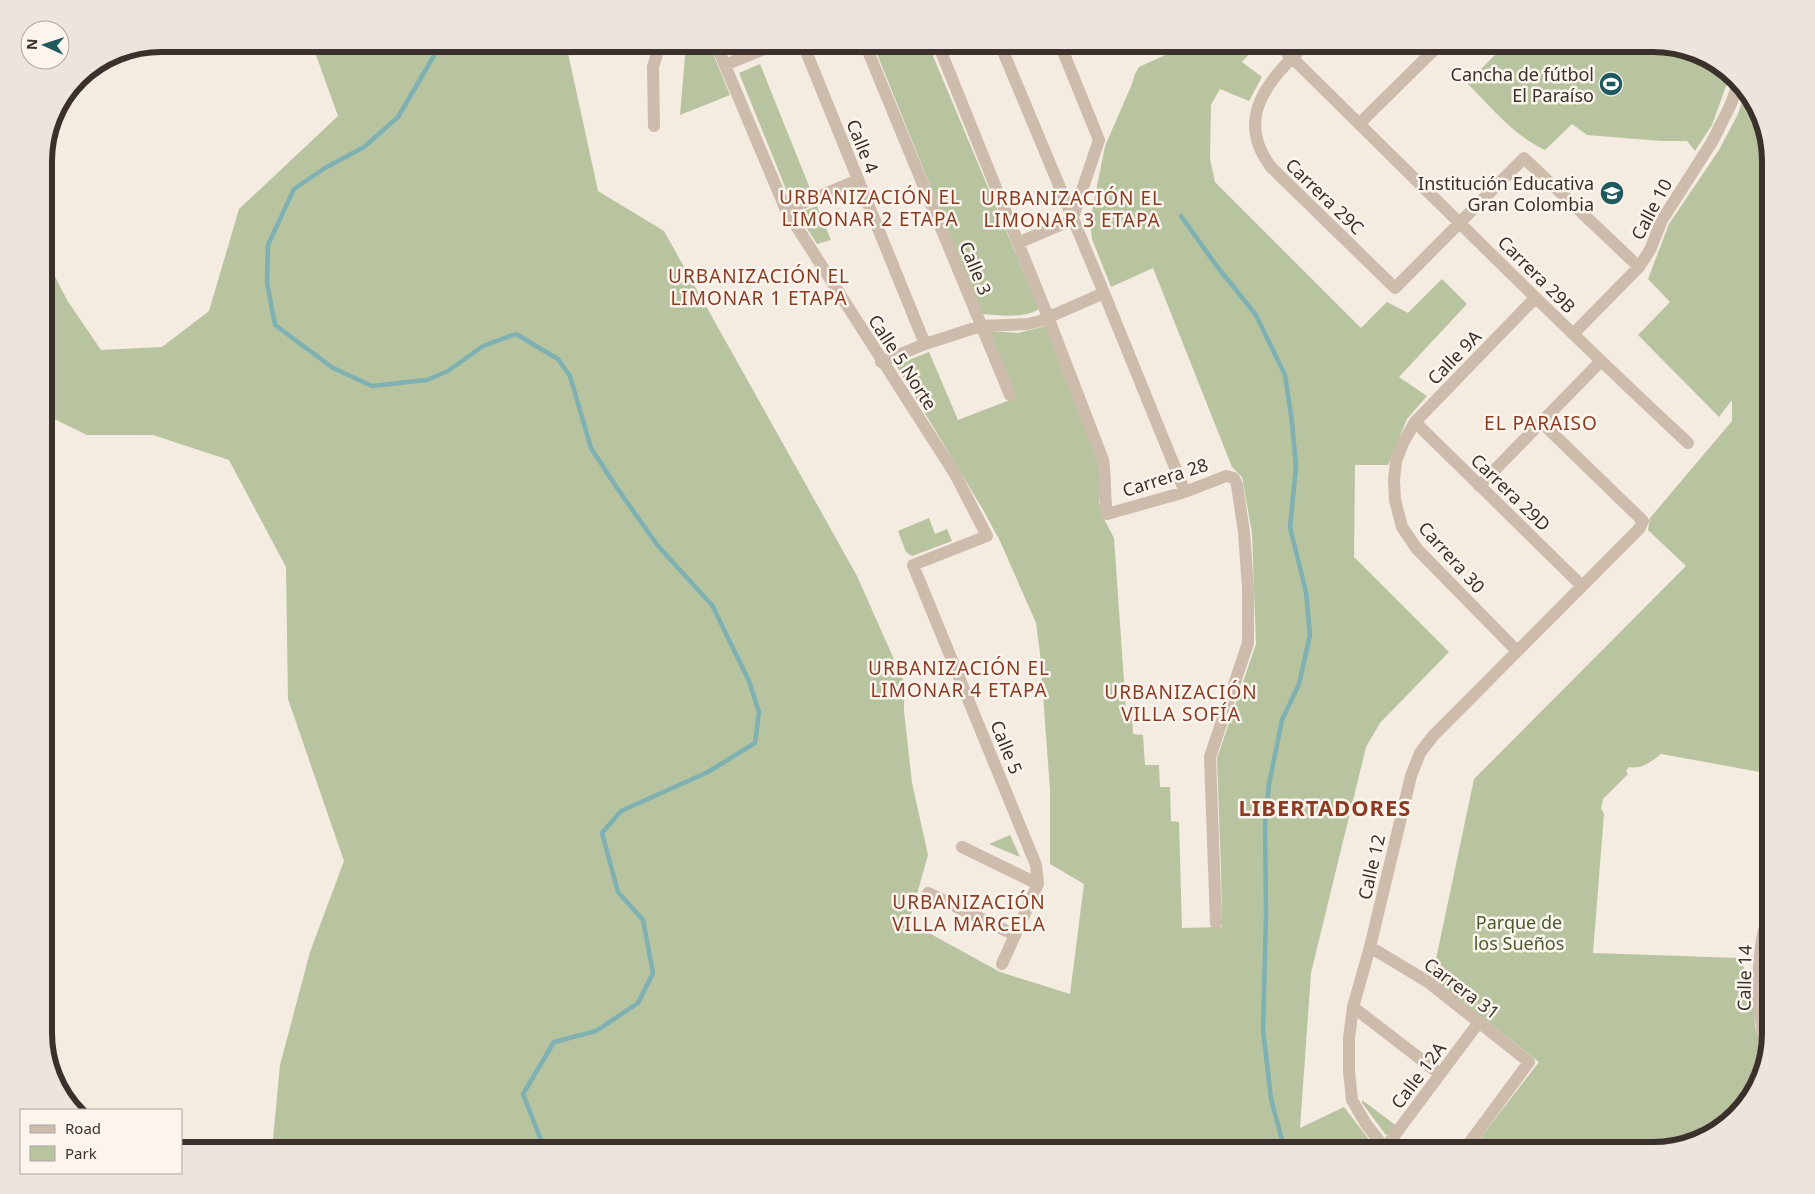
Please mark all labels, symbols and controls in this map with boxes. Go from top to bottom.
north arrow [20,20,70,70]
text: N [22,38,41,50]
place label: Cancha de fútbol El Paraíso [1451,62,1594,107]
sports icon: Cancha de fútbol El Paraíso [1598,71,1624,97]
street label: Calle 4 [841,116,885,176]
street label: Carrera 29C [1281,153,1369,239]
place label: Institución Educativa Gran Colombia [1418,171,1594,216]
street label: Calle 10 [1625,174,1677,244]
school or university icon: Institución Educativa Gran Colombia [1599,180,1625,206]
district label: URBANIZACIÓN EL LIMONAR 2 ETAPA [779,184,961,232]
district label: URBANIZACIÓN EL LIMONAR 3 ETAPA [981,185,1163,233]
street label: Carrera 29B [1493,230,1581,318]
street label: Calle 3 [954,238,998,298]
district label: URBANIZACIÓN EL LIMONAR 1 ETAPA [668,263,850,311]
street label: Calle 5 Norte [863,310,943,414]
street label: Calle 9A [1422,324,1486,390]
district label: EL PARAISO [1484,410,1598,436]
street label: Carrera 29D [1466,448,1556,536]
street label: Carrera 28 [1119,452,1211,502]
street label: Carrera 30 [1413,516,1491,598]
district label: URBANIZACIÓN EL LIMONAR 4 ETAPA [868,655,1050,703]
district label: URBANIZACIÓN VILLA SOFÍA [1104,679,1258,727]
street label: Calle 5 [985,717,1029,777]
district label: LIBERTADORES [1239,792,1412,822]
street label: Calle 12 [1352,832,1390,902]
district label: URBANIZACIÓN VILLA MARCELA [892,889,1046,937]
park label: Parque de los Sueños [1474,910,1564,955]
street label: Calle 14 [1731,945,1757,1011]
street label: Carrera 31 [1419,952,1505,1024]
street label: Calle 12A [1385,1036,1451,1113]
legend [20,1109,182,1174]
text: Road [65,1118,101,1138]
text: Park [65,1143,97,1163]

